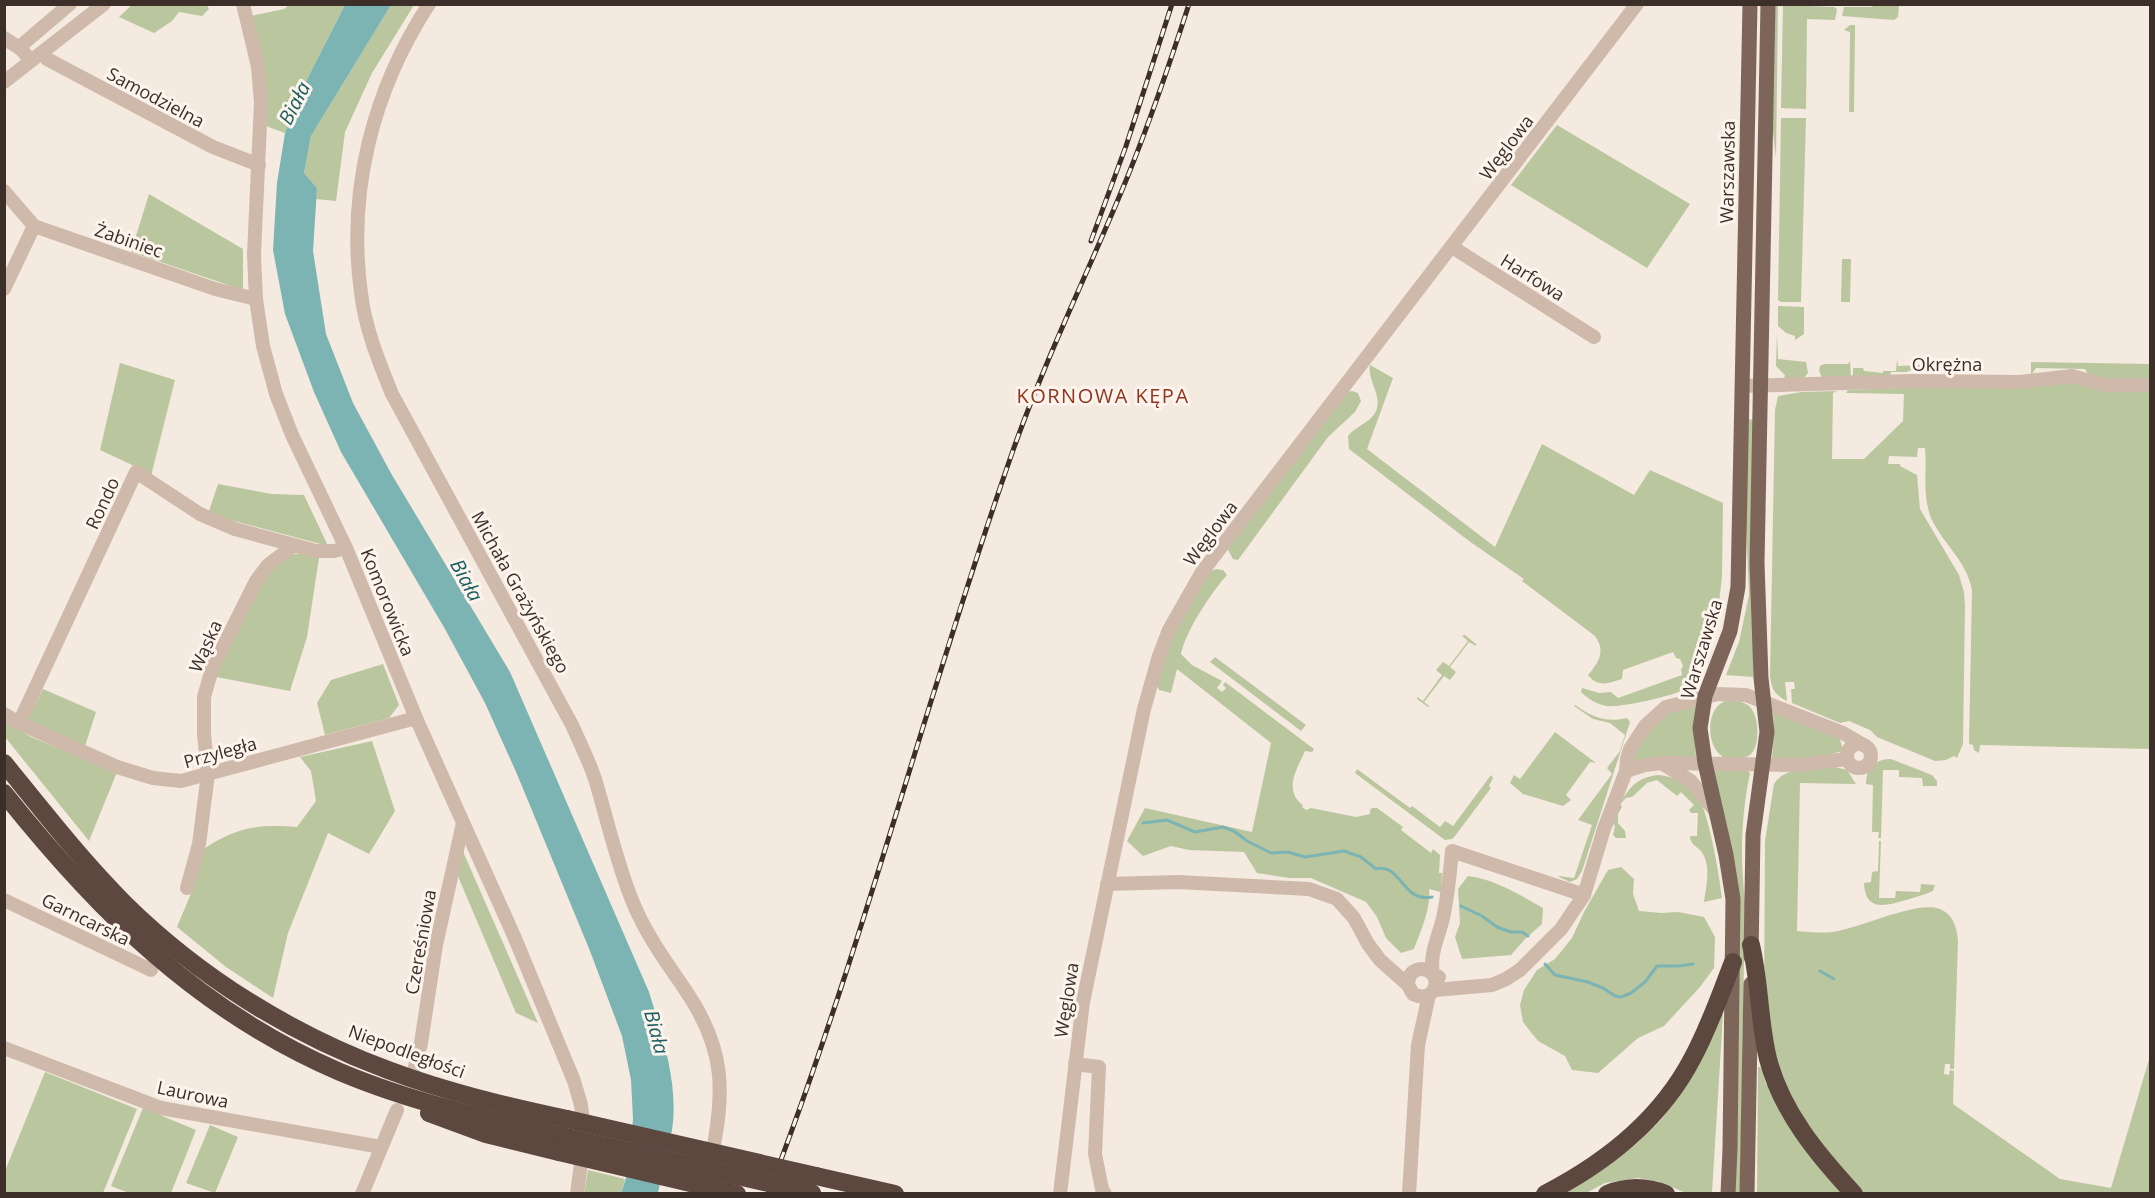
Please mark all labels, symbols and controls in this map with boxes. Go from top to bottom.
street label: Samodzielna [103,61,209,133]
water label: Biała [272,77,316,129]
street label: Węglowa [1474,109,1538,185]
street label: Warszawska [1714,120,1740,224]
street label: Żabiniec [92,217,166,263]
street label: Harfowa [1496,248,1570,306]
street label: Okrężna [1912,352,1982,376]
district label: KORNOWA KĘPA [1016,382,1190,409]
street label: Rondo [80,473,124,533]
street label: Węglowa [1178,495,1242,571]
street label: Michała Grażyńskiego [466,507,576,677]
street label: Komorowicka [356,545,420,659]
water label: Biała [444,554,490,606]
street label: Warszawska [1674,596,1728,702]
street label: Wąska [183,616,227,676]
street label: Przyległa [181,731,259,773]
street label: Garncarska [38,887,134,951]
street label: Czereśniowa [399,888,441,996]
street label: Węglowa [1048,961,1084,1039]
water label: Biała [638,1007,676,1057]
street label: Niepodległości [345,1019,469,1083]
street label: Laurowa [155,1075,231,1113]

